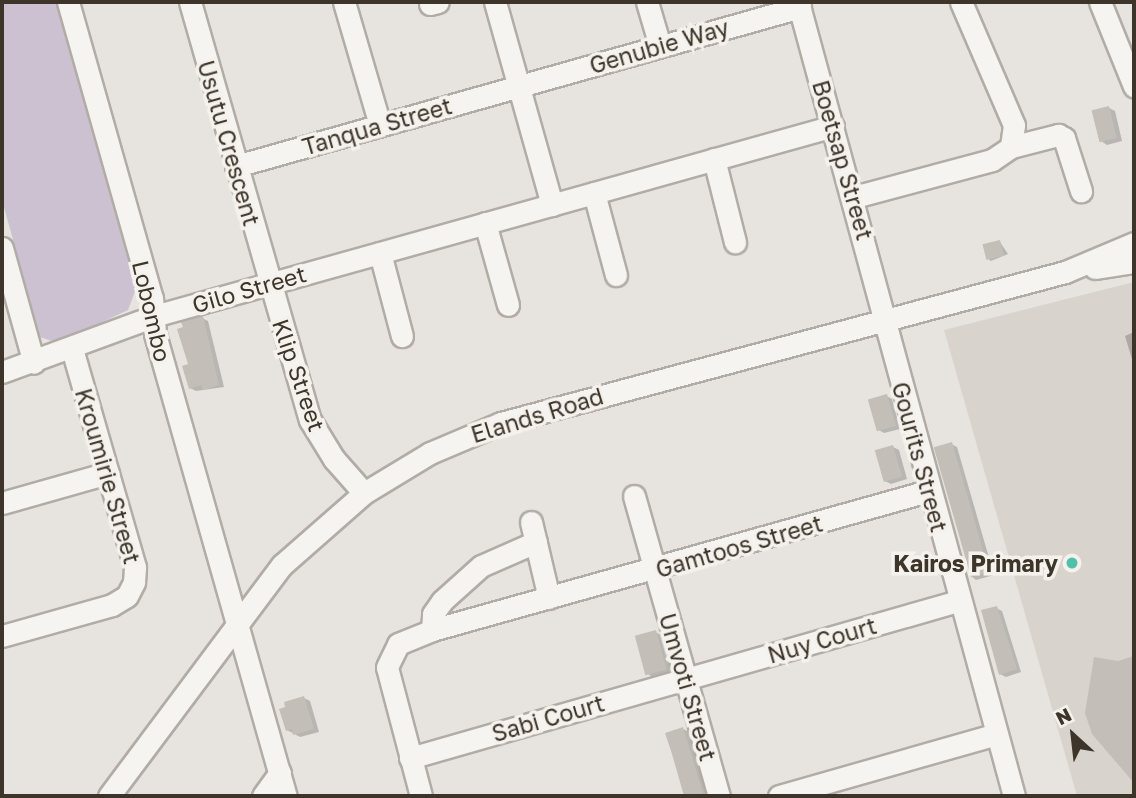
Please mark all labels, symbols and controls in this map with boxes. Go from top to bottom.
street label: Genubie Way [586,13,732,79]
street label: Usutu Crescent [192,57,266,229]
street label: Boetsap Street [807,77,879,243]
street label: Tanqua Street [299,91,455,161]
street label: Lobombo [127,258,177,364]
street label: Gilo Street [189,260,309,318]
street label: Klip Street [267,315,331,435]
street label: Gourits Street [887,379,953,535]
street label: Elands Road [467,382,607,448]
street label: Kroumirie Street [70,385,146,567]
street label: Gamtoos Street [652,509,826,583]
place label: Kairos Primary [893,549,1058,577]
marker: Kairos Primary [1064,555,1080,571]
street label: Umvoti Street [654,610,722,764]
street label: Nuy Court [764,611,880,669]
street label: Sabi Court [489,689,607,747]
north arrow [1038,700,1108,770]
text: N [1052,702,1075,729]

